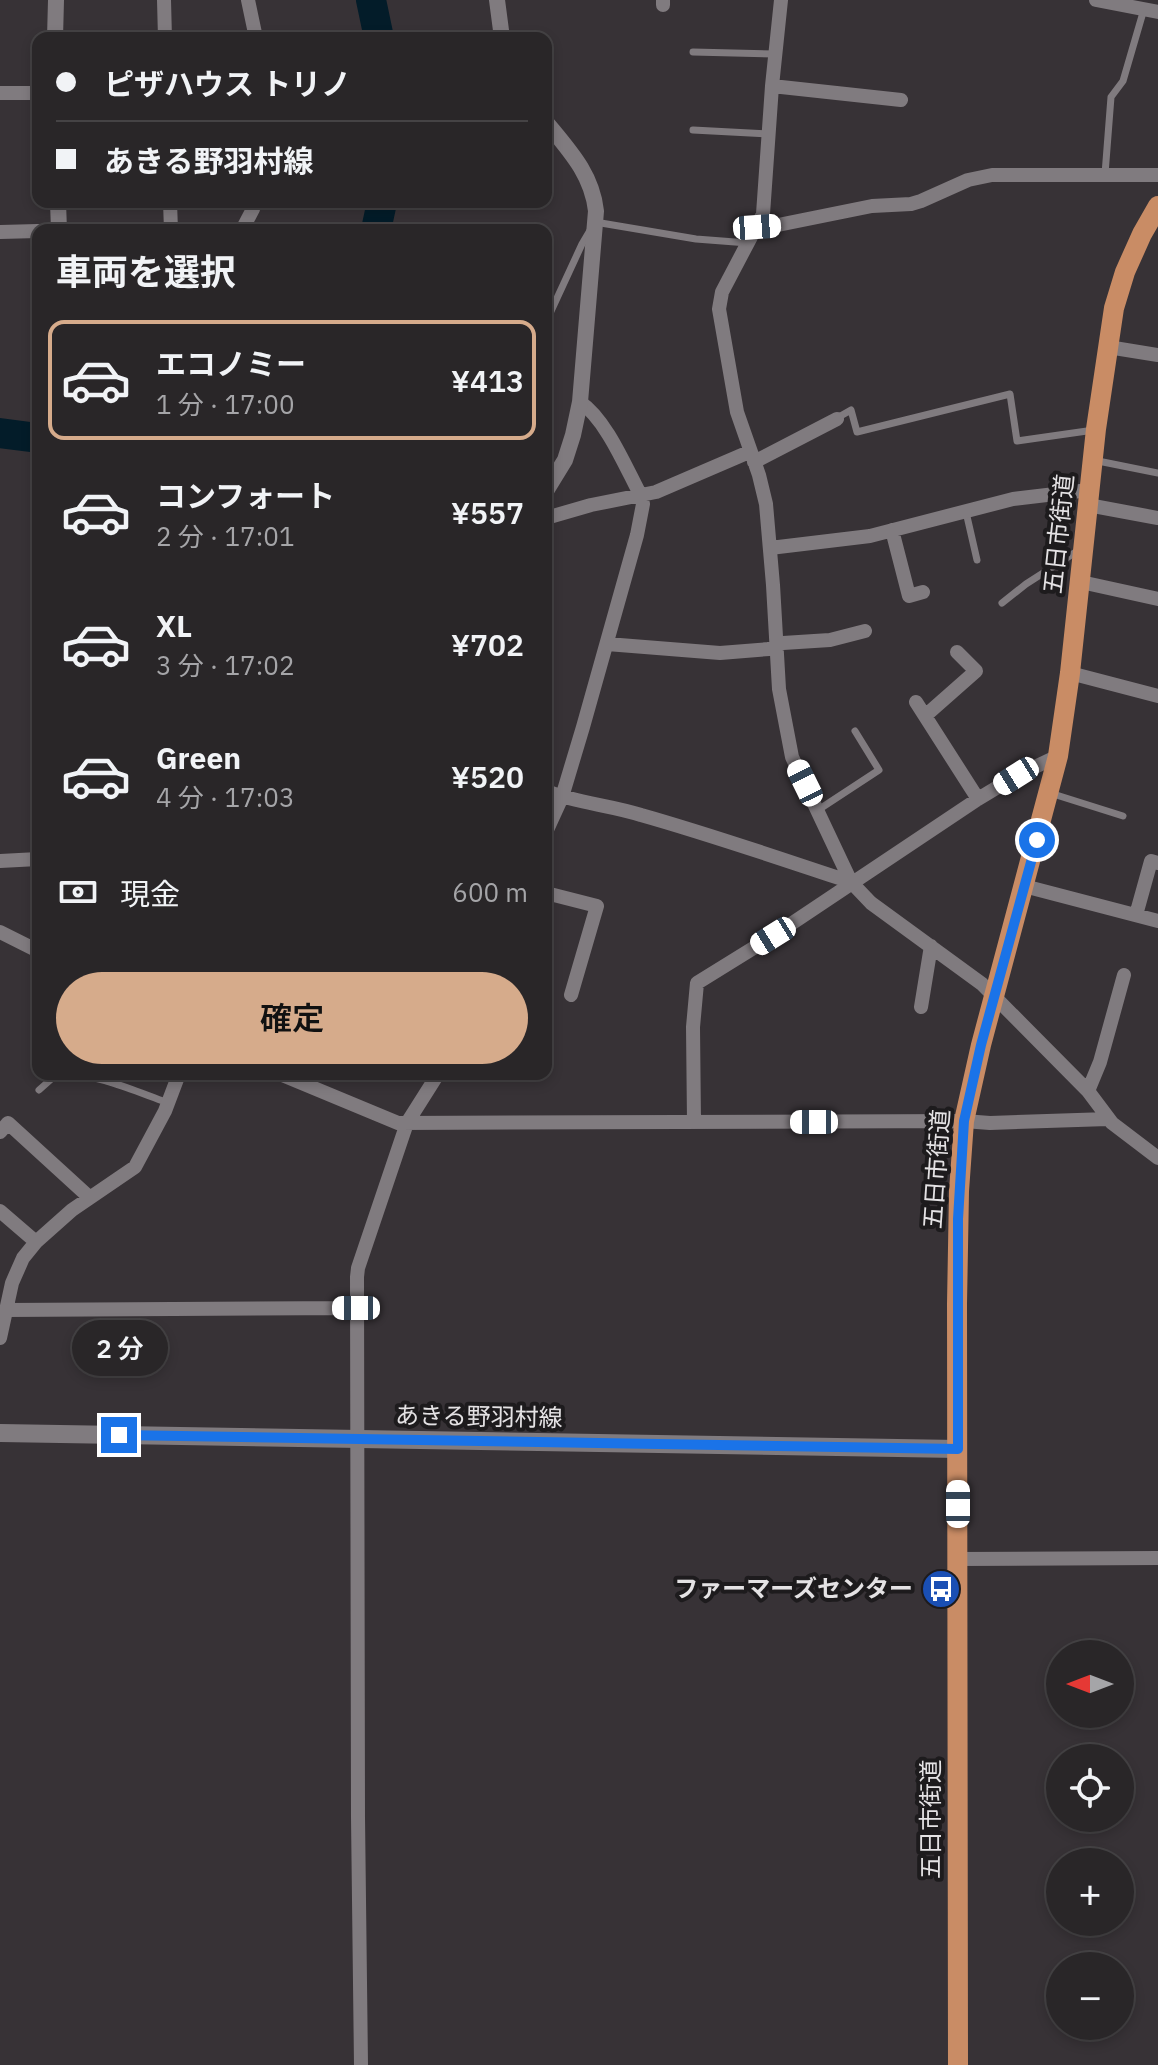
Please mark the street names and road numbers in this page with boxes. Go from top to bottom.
street label: 五日市街道 [1036,473,1080,595]
street label: 五日市街道 [916,1108,956,1230]
street label: あきる野羽村線 [395,1399,563,1433]
street label: 五日市街道 [914,1759,946,1879]

